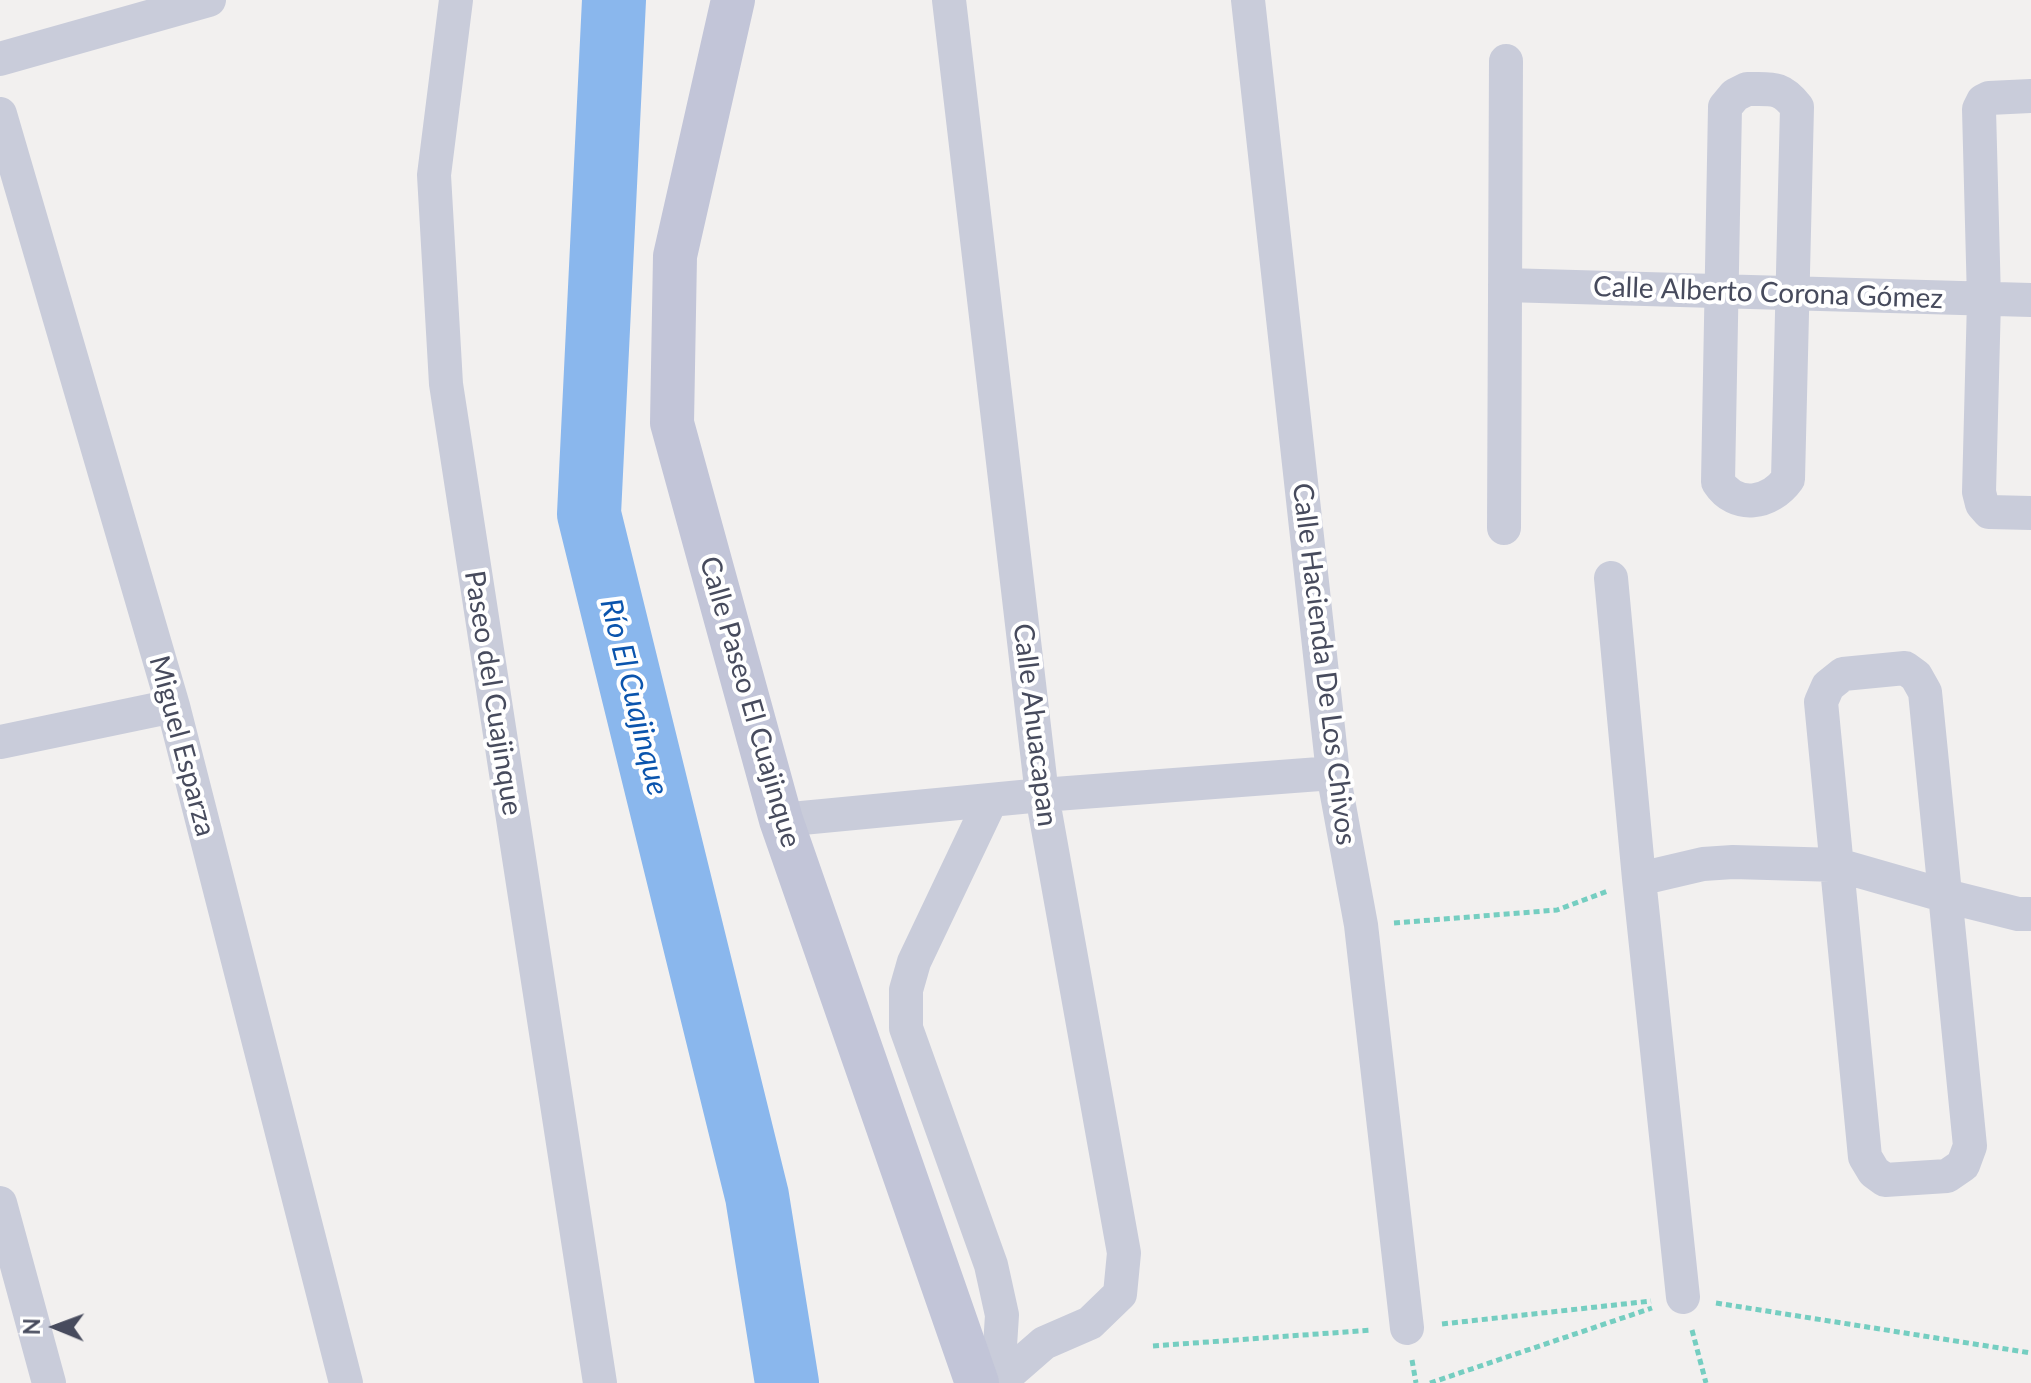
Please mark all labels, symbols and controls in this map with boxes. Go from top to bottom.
street label: Calle Alberto Corona Gómez [1592,270,1944,316]
street label: Calle Hacienda De Los Chivos [1285,481,1363,847]
street label: Calle Paseo El Cuajinque [692,553,808,851]
street label: Paseo del Cuajinque [457,568,529,818]
water label: Río El Cuajinque [592,595,676,799]
street label: Calle Ahuacapan [1006,622,1064,828]
street label: Miguel Esparza [142,652,222,840]
north arrow [16,1287,96,1367]
text: N [18,1318,45,1335]

